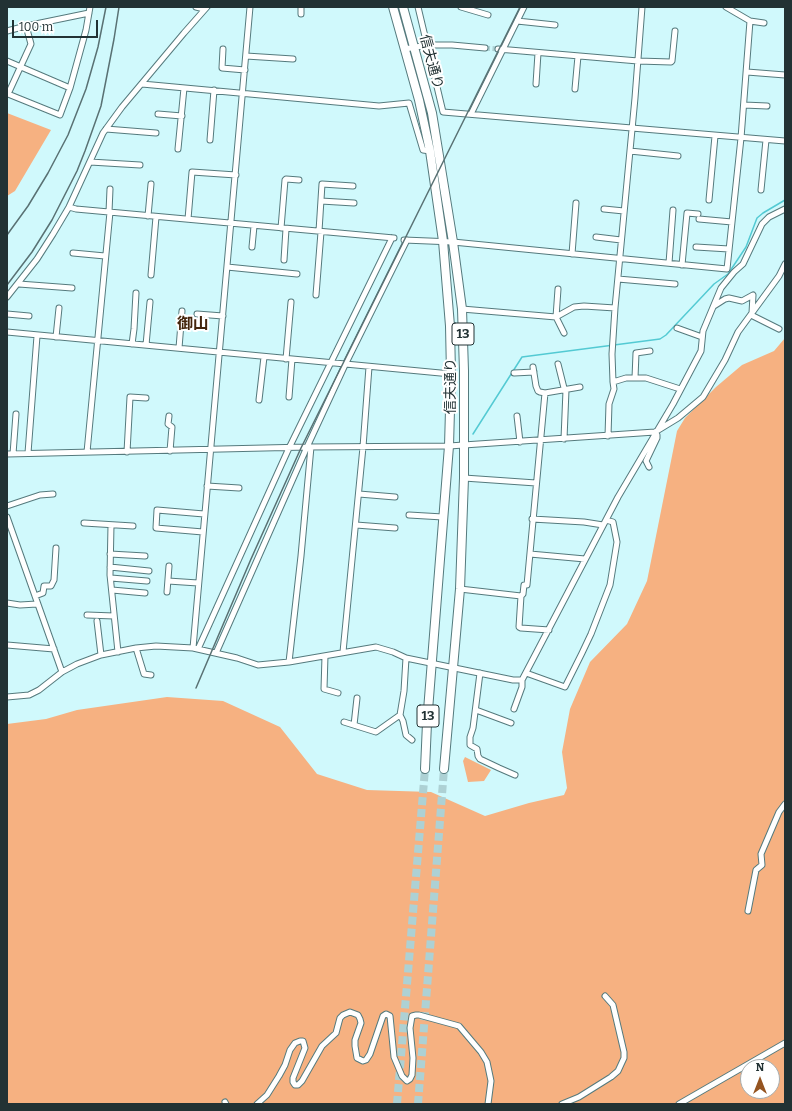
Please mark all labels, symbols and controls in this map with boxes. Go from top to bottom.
scale bar [14,12,100,38]
text: 100 m [19,20,53,34]
street label: 信夫通り [416,33,446,91]
district label: 御山 [177,315,209,335]
road number: 13 [452,323,474,345]
street label: 信夫通り [443,358,459,414]
road number: 13 [417,705,439,727]
north arrow [740,1059,780,1099]
text: N [756,1061,764,1074]

